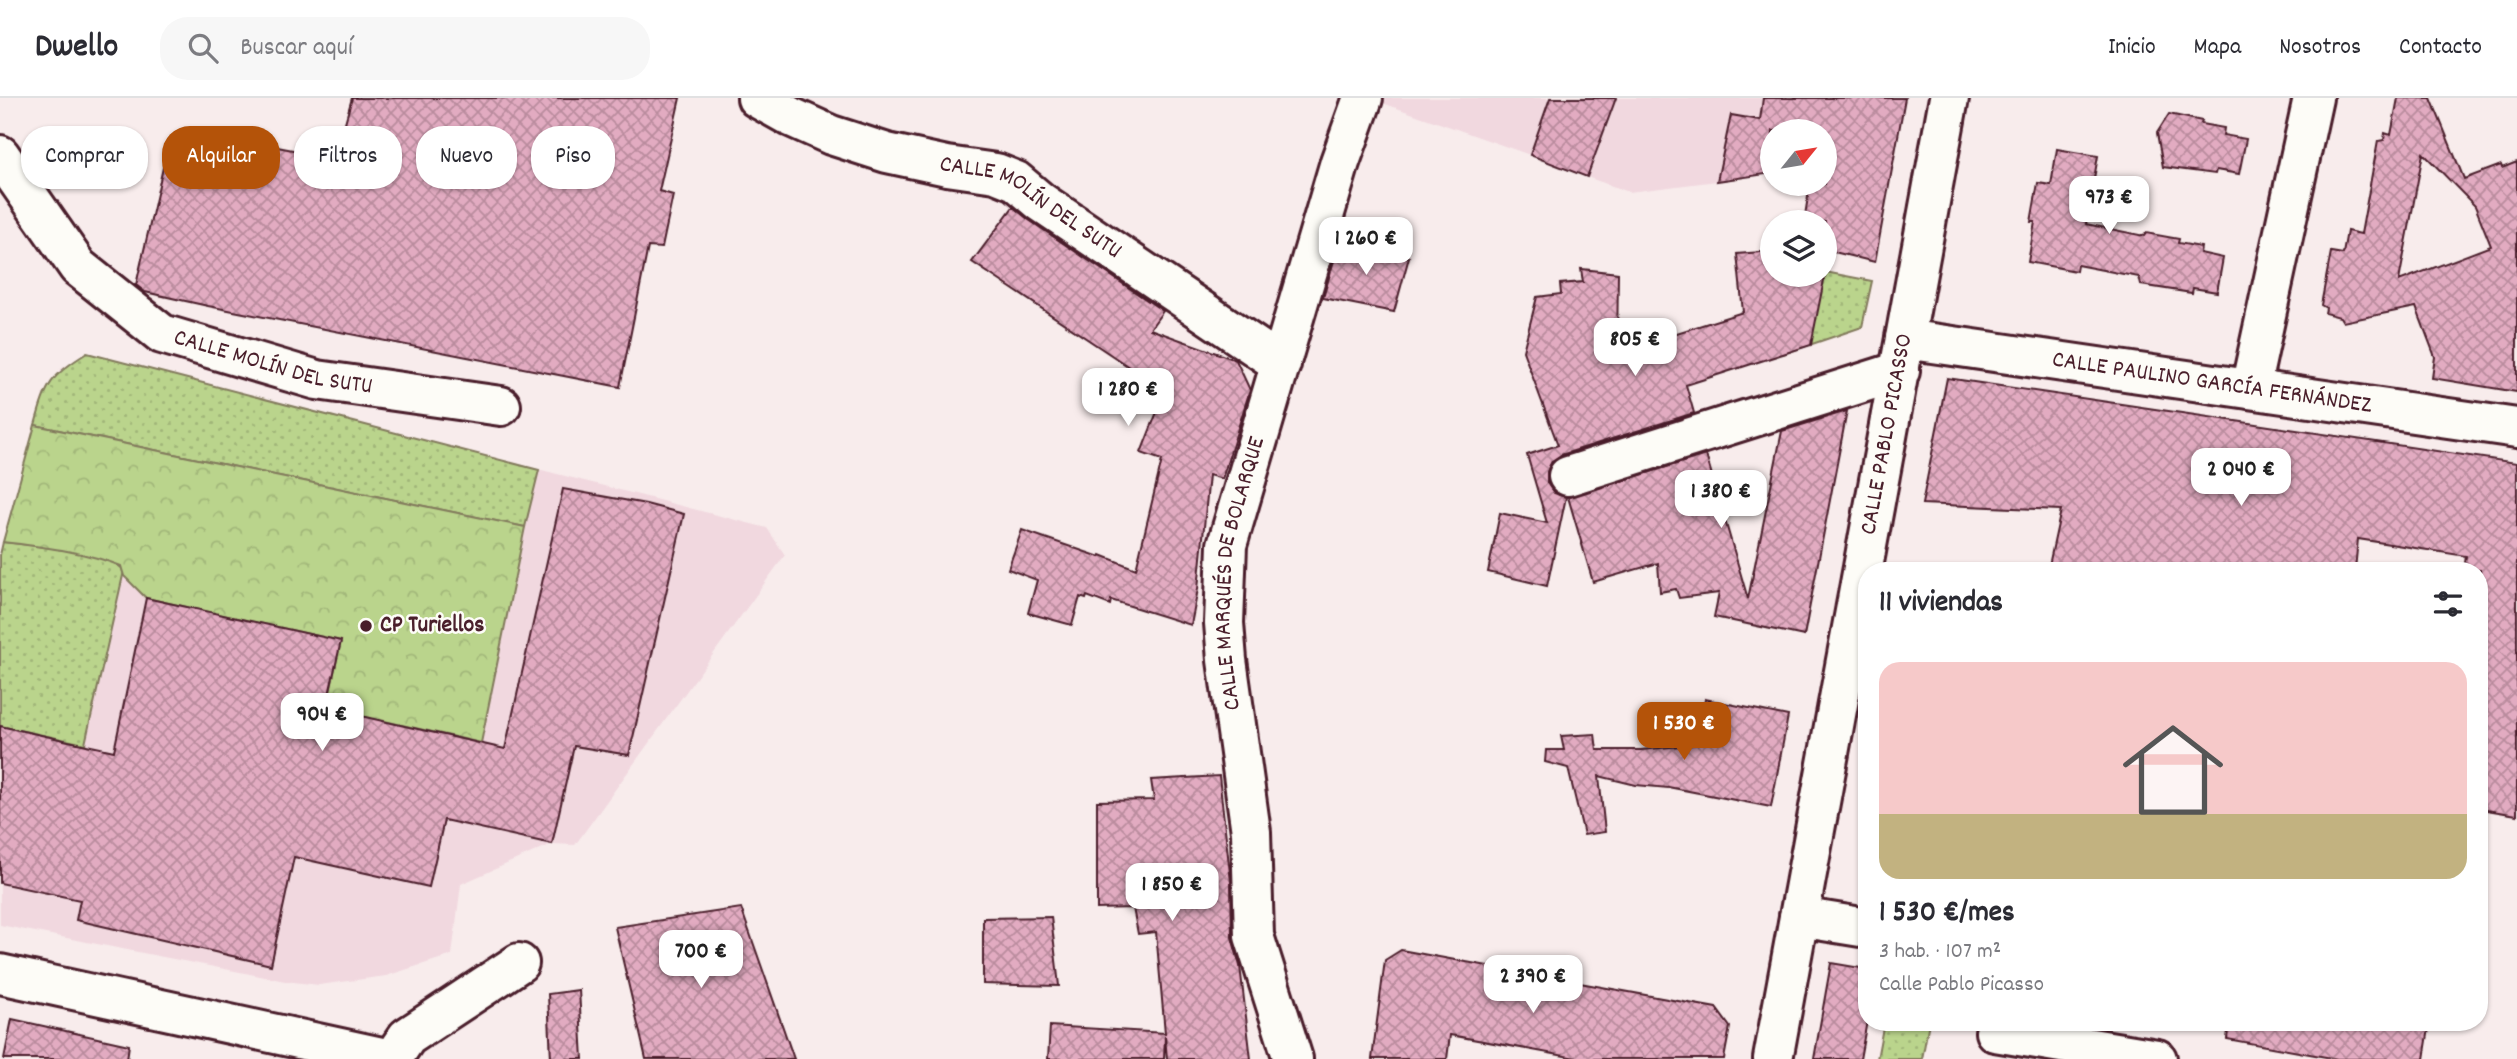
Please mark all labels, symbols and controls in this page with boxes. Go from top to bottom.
search box [160,17,650,80]
text: Dwello [35,25,118,72]
icon: search [184,29,222,67]
text: Buscar aquí [240,30,353,67]
text: Inicio [2108,31,2156,65]
text: Mapa [2194,31,2241,65]
text: Nosotros [2279,31,2361,65]
text: Contacto [2399,31,2482,65]
north arrow [1760,119,1838,196]
map controls [1760,119,1837,287]
chip: Comprar [21,126,148,189]
chip: Alquilar [162,126,280,189]
chip: Filtros [294,126,402,189]
chip: Nuevo [416,126,517,189]
chip: Piso [531,126,615,189]
street label: CALLE MOLÍN DEL SUTU [936,148,1128,269]
pin: 973 € [2060,176,2158,236]
text: 973 € [2085,182,2133,215]
button: layers [1760,210,1837,287]
pin: 1 260 € [1301,218,1431,277]
text: 1 260 € [1335,223,1397,256]
pin: 805 € [1586,318,1684,378]
street label: CALLE MOLÍN DEL SUTU [169,321,375,405]
text: 805 € [1610,324,1660,357]
street label: CALLE PABLO PICASSO [1852,331,1922,538]
street label: CALLE PAULINO GARCÍA FERNÁNDEZ [2050,344,2374,424]
pin: 1 280 € [1063,368,1193,428]
text: 1 280 € [1098,374,1158,407]
street label: CALLE MARQUÉS DE BOLARQUE [1207,433,1275,712]
pin: 2 040 € [2176,448,2306,508]
text: 2 040 € [2207,454,2275,487]
pin: 1 380 € [1656,470,1786,530]
text: 1 380 € [1691,476,1751,509]
text: 11 viviendas [1879,583,2003,626]
icon: filters [2429,585,2467,623]
place label: CP Turiellos [380,609,484,643]
marker: CP Turiellos [358,618,374,634]
pin: 904 € [273,694,371,753]
text: 904 € [297,699,347,732]
pin: 1 530 € [1619,702,1749,762]
icon: home [2110,707,2236,833]
text: 1 530 € [1653,708,1715,741]
pin: 1 850 € [1107,864,1237,923]
text: 1 850 € [1142,869,1202,902]
text: 1 530 €/mes [1879,893,2015,936]
pin: 700 € [652,930,750,990]
text: 700 € [675,936,727,969]
text: 3 hab. · 107 m² [1879,936,2001,969]
pin: 2 390 € [1468,956,1598,1015]
text: 2 390 € [1500,961,1566,994]
text: Calle Pablo Picasso [1879,969,2044,1002]

